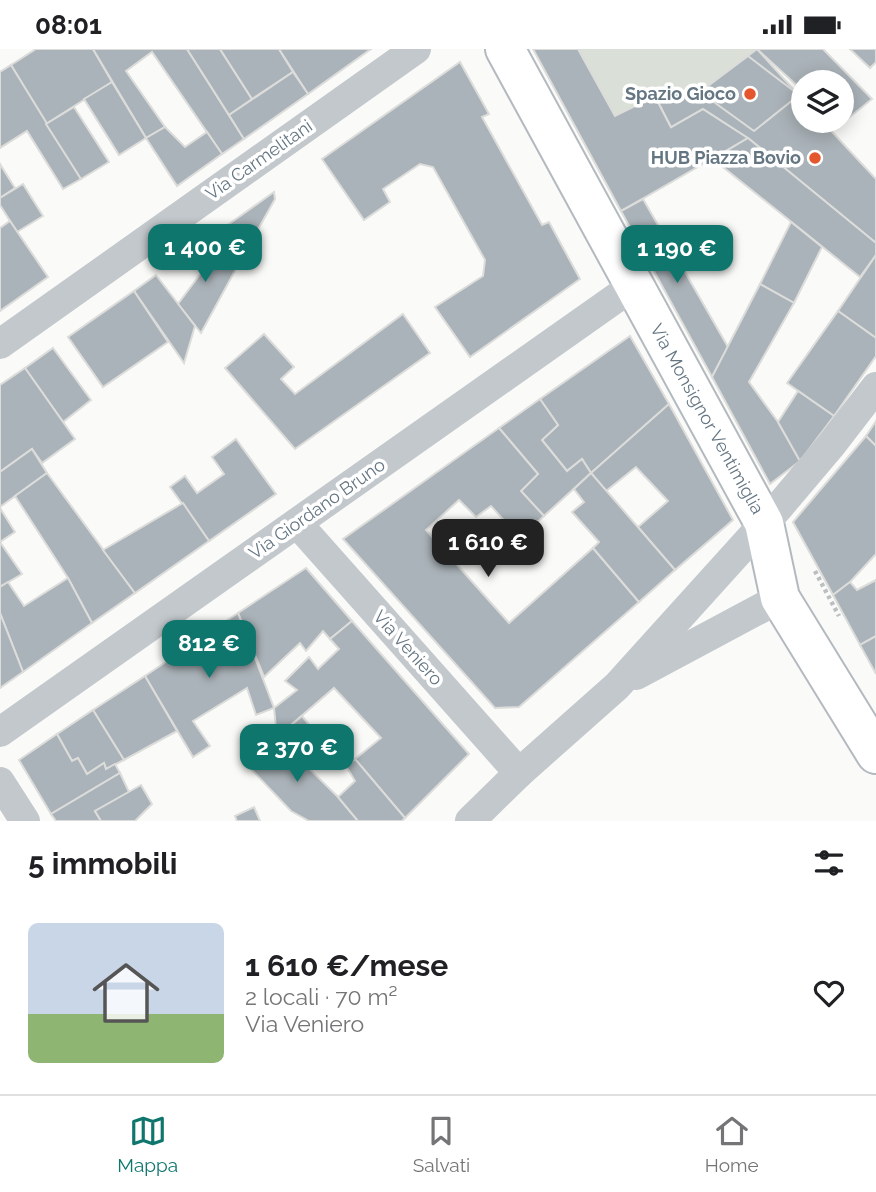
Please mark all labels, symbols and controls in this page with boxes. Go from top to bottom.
text: 08:01 [35,10,102,40]
map controls [791,70,854,133]
button: layers [791,70,854,133]
place label: Spazio Gioco [625,83,736,104]
marker: Spazio Gioco [742,86,758,102]
street label: Via Carmelitani [201,115,316,204]
place label: HUB Piazza Bovio [651,147,801,168]
marker: HUB Piazza Bovio [807,150,823,166]
pin: 1 400 € [140,225,270,284]
pin: 1 190 € [612,225,742,285]
text: 1 400 € [164,233,246,260]
text: 1 190 € [637,234,717,261]
street label: Via Monsignor Ventimiglia [646,320,769,518]
street label: Via Giordano Bruno [245,454,389,563]
pin: 1 610 € [423,519,553,579]
text: 1 610 € [448,528,528,555]
street label: Via Veniero [369,606,448,690]
pin: 812 € [160,621,258,680]
text: 812 € [178,629,240,656]
pin: 2 370 € [232,725,362,784]
text: 2 370 € [256,733,338,760]
icon: filters [810,844,848,882]
text: 5 immobili [28,846,177,881]
text: 1 610 €/mese [245,948,448,983]
icon: home [84,951,168,1035]
icon: heart [810,974,848,1012]
text: 2 locali · 70 m² [245,983,398,1010]
text: Via Veniero [245,1010,364,1037]
tab: Mappa [117,1112,178,1176]
tab: Salvati [413,1112,470,1176]
tab: Home [705,1112,759,1176]

